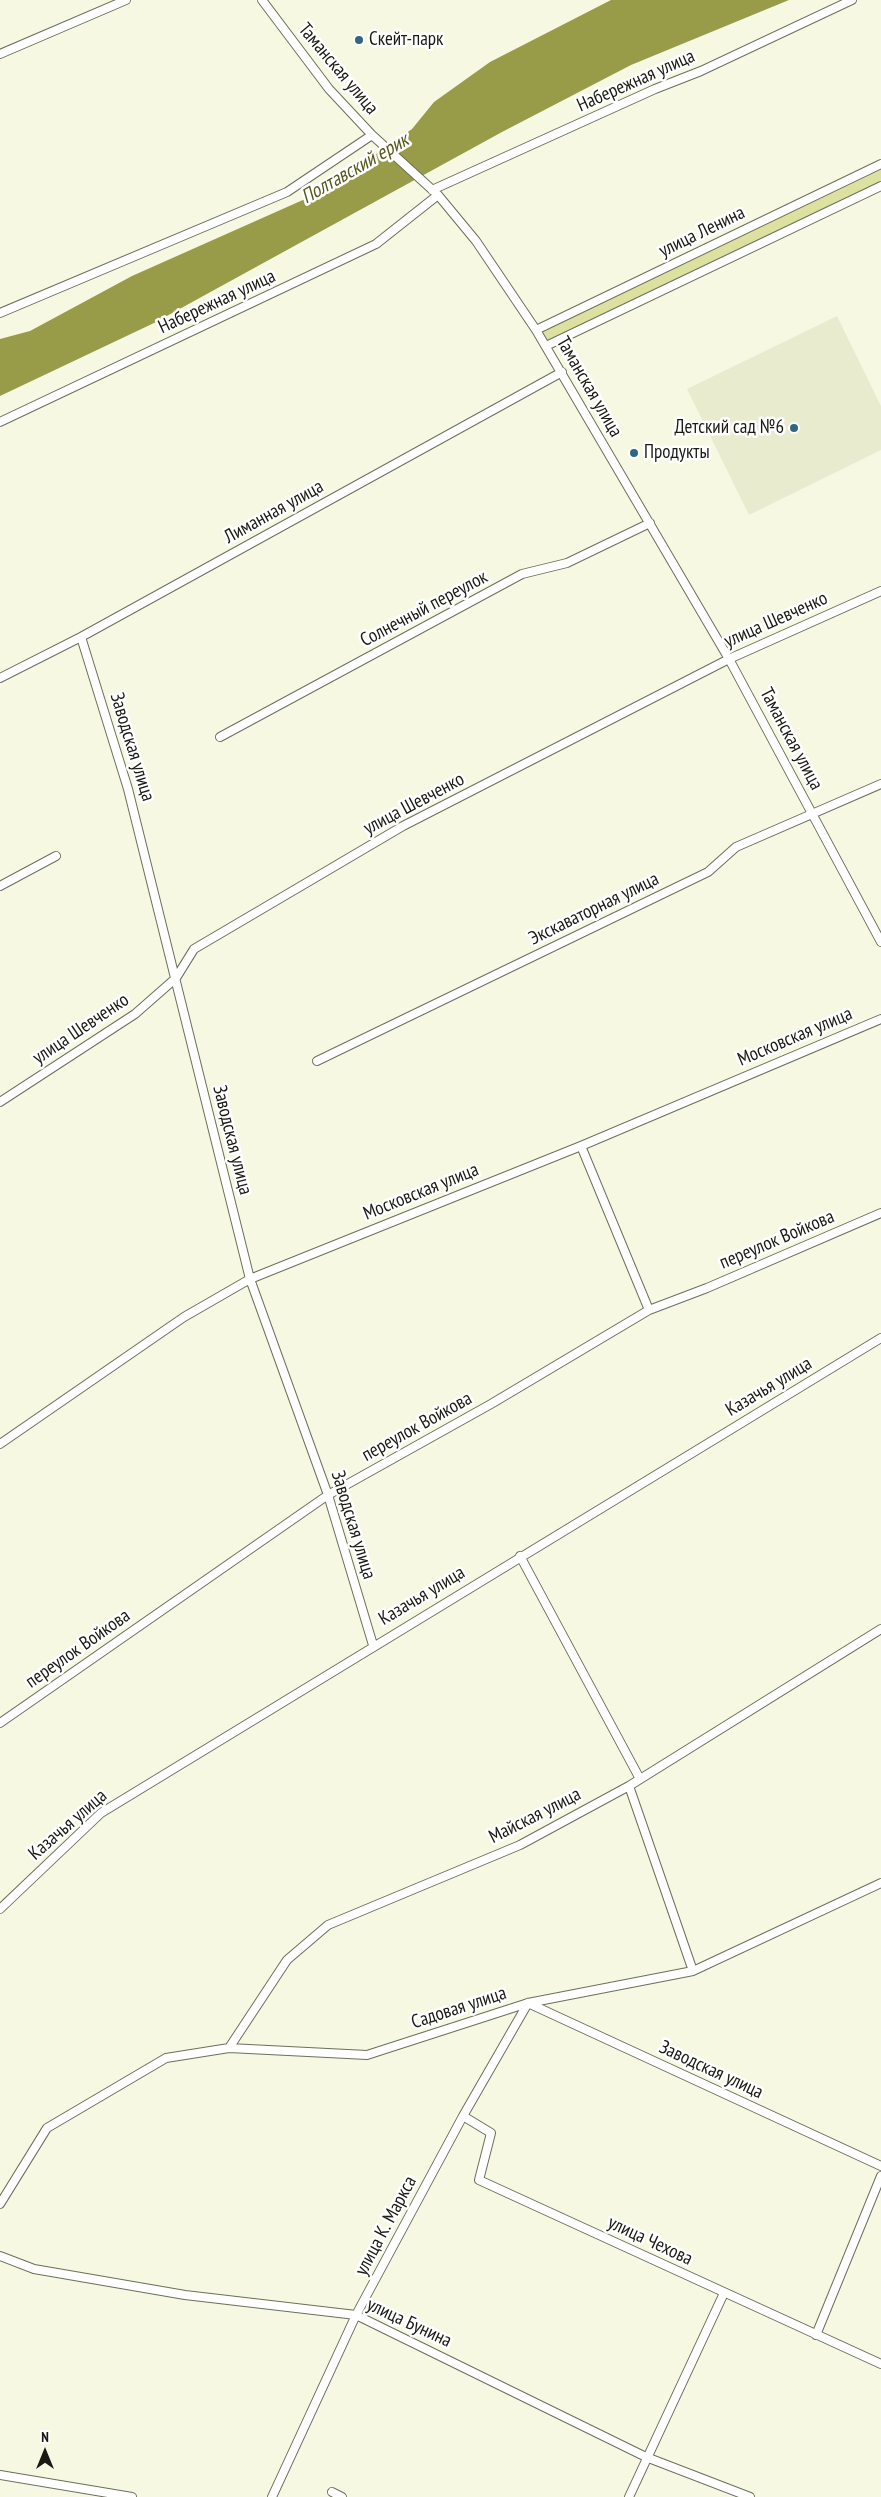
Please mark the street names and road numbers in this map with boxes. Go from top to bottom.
street label: Таманская улица [293,19,383,119]
street label: Набережная улица [574,45,698,117]
street label: улица Ленина [655,201,749,263]
street label: Набережная улица [155,265,279,339]
street label: Таманская улица [551,333,627,441]
street label: Лиманная улица [220,475,328,549]
street label: Солнечный переулок [357,566,491,652]
street label: улица Шевченко [721,587,831,653]
street label: Таманская улица [755,684,827,794]
street label: Заводская улица [105,690,159,804]
street label: улица Шевченко [360,768,468,840]
street label: Экскаваторная улица [525,868,663,950]
street label: улица Шевченко [29,989,133,1069]
street label: Московская улица [734,1003,856,1071]
street label: Заводская улица [207,1083,257,1197]
street label: Московская улица [360,1159,482,1225]
street label: переулок Войкова [716,1206,838,1274]
street label: Казачья улица [722,1352,816,1422]
street label: переулок Войкова [358,1387,476,1467]
street label: Заводская улица [326,1468,380,1582]
street label: Казачья улица [375,1561,469,1631]
street label: переулок Войкова [21,1605,135,1693]
street label: Майская улица [485,1783,585,1849]
street label: Казачья улица [24,1785,112,1865]
street label: Садовая улица [409,1982,509,2034]
street label: Заводская улица [655,2036,767,2104]
street label: улица К. Маркса [350,2172,422,2280]
street label: улица Чехова [604,2211,696,2271]
street label: улица Бунина [363,2293,455,2353]

